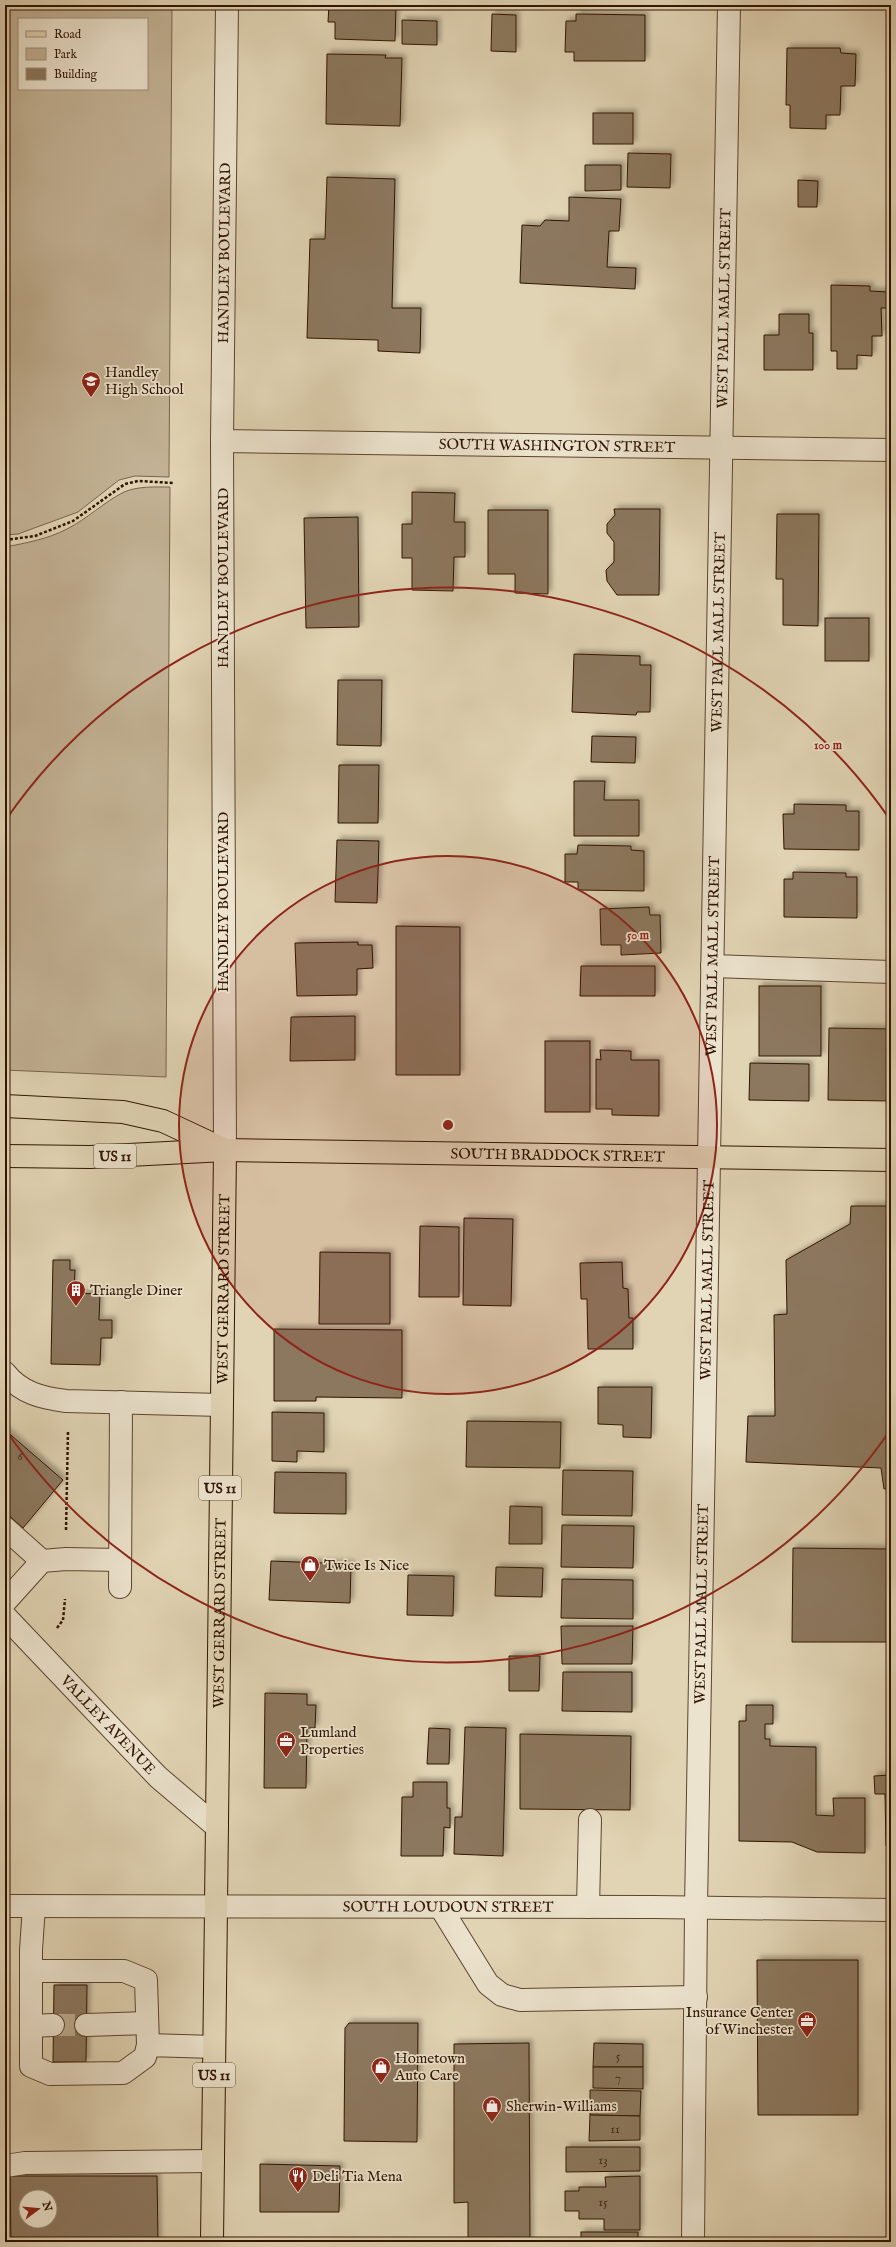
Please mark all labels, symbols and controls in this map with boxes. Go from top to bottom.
legend [18,18,148,90]
text: Road [54,27,82,42]
text: Park [54,47,77,62]
text: Building [54,67,98,82]
street label: HANDLEY BOULEVARD [214,163,235,344]
street label: WEST PALL MALL STREET [713,208,735,409]
place label: Handley High School [105,363,184,399]
school or university icon: Handley High School [80,370,102,398]
street label: SOUTH WASHINGTON STREET [439,435,675,457]
street label: HANDLEY BOULEVARD [214,488,233,668]
street label: WEST PALL MALL STREET [707,532,730,732]
text: 100 m [814,738,843,753]
street label: HANDLEY BOULEVARD [214,812,233,992]
street label: WEST PALL MALL STREET [702,856,724,1056]
text: 50 m [627,928,650,943]
centre of rings [441,1118,455,1132]
road number: US 11 [94,1144,136,1168]
street label: SOUTH BRADDOCK STREET [451,1144,665,1167]
street label: WEST PALL MALL STREET [696,1180,719,1380]
street label: WEST GERRARD STREET [213,1194,234,1384]
building icon: Triangle Diner [65,1279,87,1307]
place label: Triangle Diner [90,1281,183,1300]
house number: 6 [17,1448,23,1465]
road number: US 11 [199,1476,241,1500]
street label: WEST PALL MALL STREET [691,1504,713,1704]
street label: WEST GERRARD STREET [209,1518,231,1708]
shop icon: Twice Is Nice [299,1554,321,1582]
place label: Twice Is Nice [324,1556,409,1575]
street label: VALLEY AVENUE [56,1671,160,1779]
place label: Lumland Properties [300,1723,364,1759]
office icon: Lumland Properties [275,1730,297,1758]
street label: SOUTH LOUDOUN STREET [343,1898,553,1917]
place label: Insurance Center of Winchester [686,2003,793,2039]
office icon: Insurance Center of Winchester [796,2010,818,2038]
house number: 5 [616,2048,621,2065]
place label: Hometown Auto Care [394,2049,465,2085]
shop icon: Hometown Auto Care [370,2056,392,2084]
road number: US 11 [193,2063,235,2087]
house number: 7 [615,2070,621,2087]
shop icon: Sherwin-Williams [481,2095,503,2123]
place label: Sherwin-Williams [506,2097,617,2116]
house number: 11 [610,2121,620,2138]
house number: 13 [598,2152,608,2169]
restaurant icon: Deli Tia Mena [287,2165,309,2193]
place label: Deli Tia Mena [312,2167,403,2186]
north arrow [18,2189,58,2229]
house number: 15 [598,2194,608,2211]
text: N [38,2199,55,2213]

